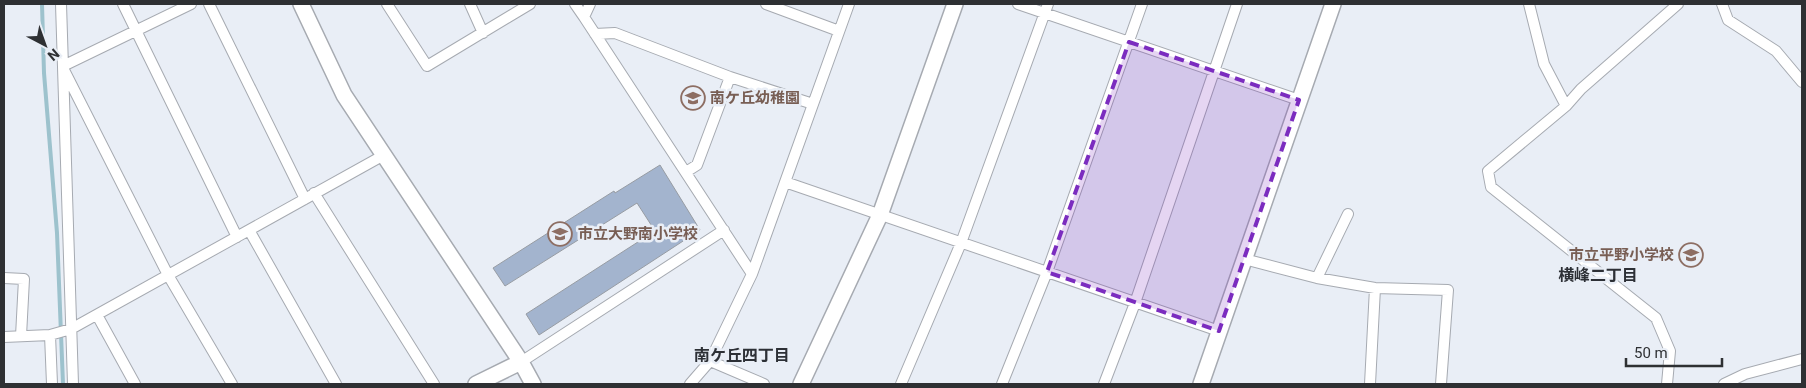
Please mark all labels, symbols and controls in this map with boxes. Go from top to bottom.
north arrow [20,20,70,70]
text: N [45,46,63,64]
school or university icon: 南ケ丘幼稚園 [680,85,706,111]
place label: 南ケ丘幼稚園 [710,89,800,107]
school or university icon: 市立大野南小学校 [547,221,573,247]
place label: 市立大野南小学校 [578,225,698,243]
school or university icon: 市立平野小学校 [1678,242,1704,268]
place label: 市立平野小学校 [1569,246,1674,264]
district label: 横峰二丁目 [1558,266,1638,285]
scale bar [1626,336,1722,368]
text: 50 m [1634,344,1668,362]
district label: 南ケ丘四丁目 [694,346,790,365]

